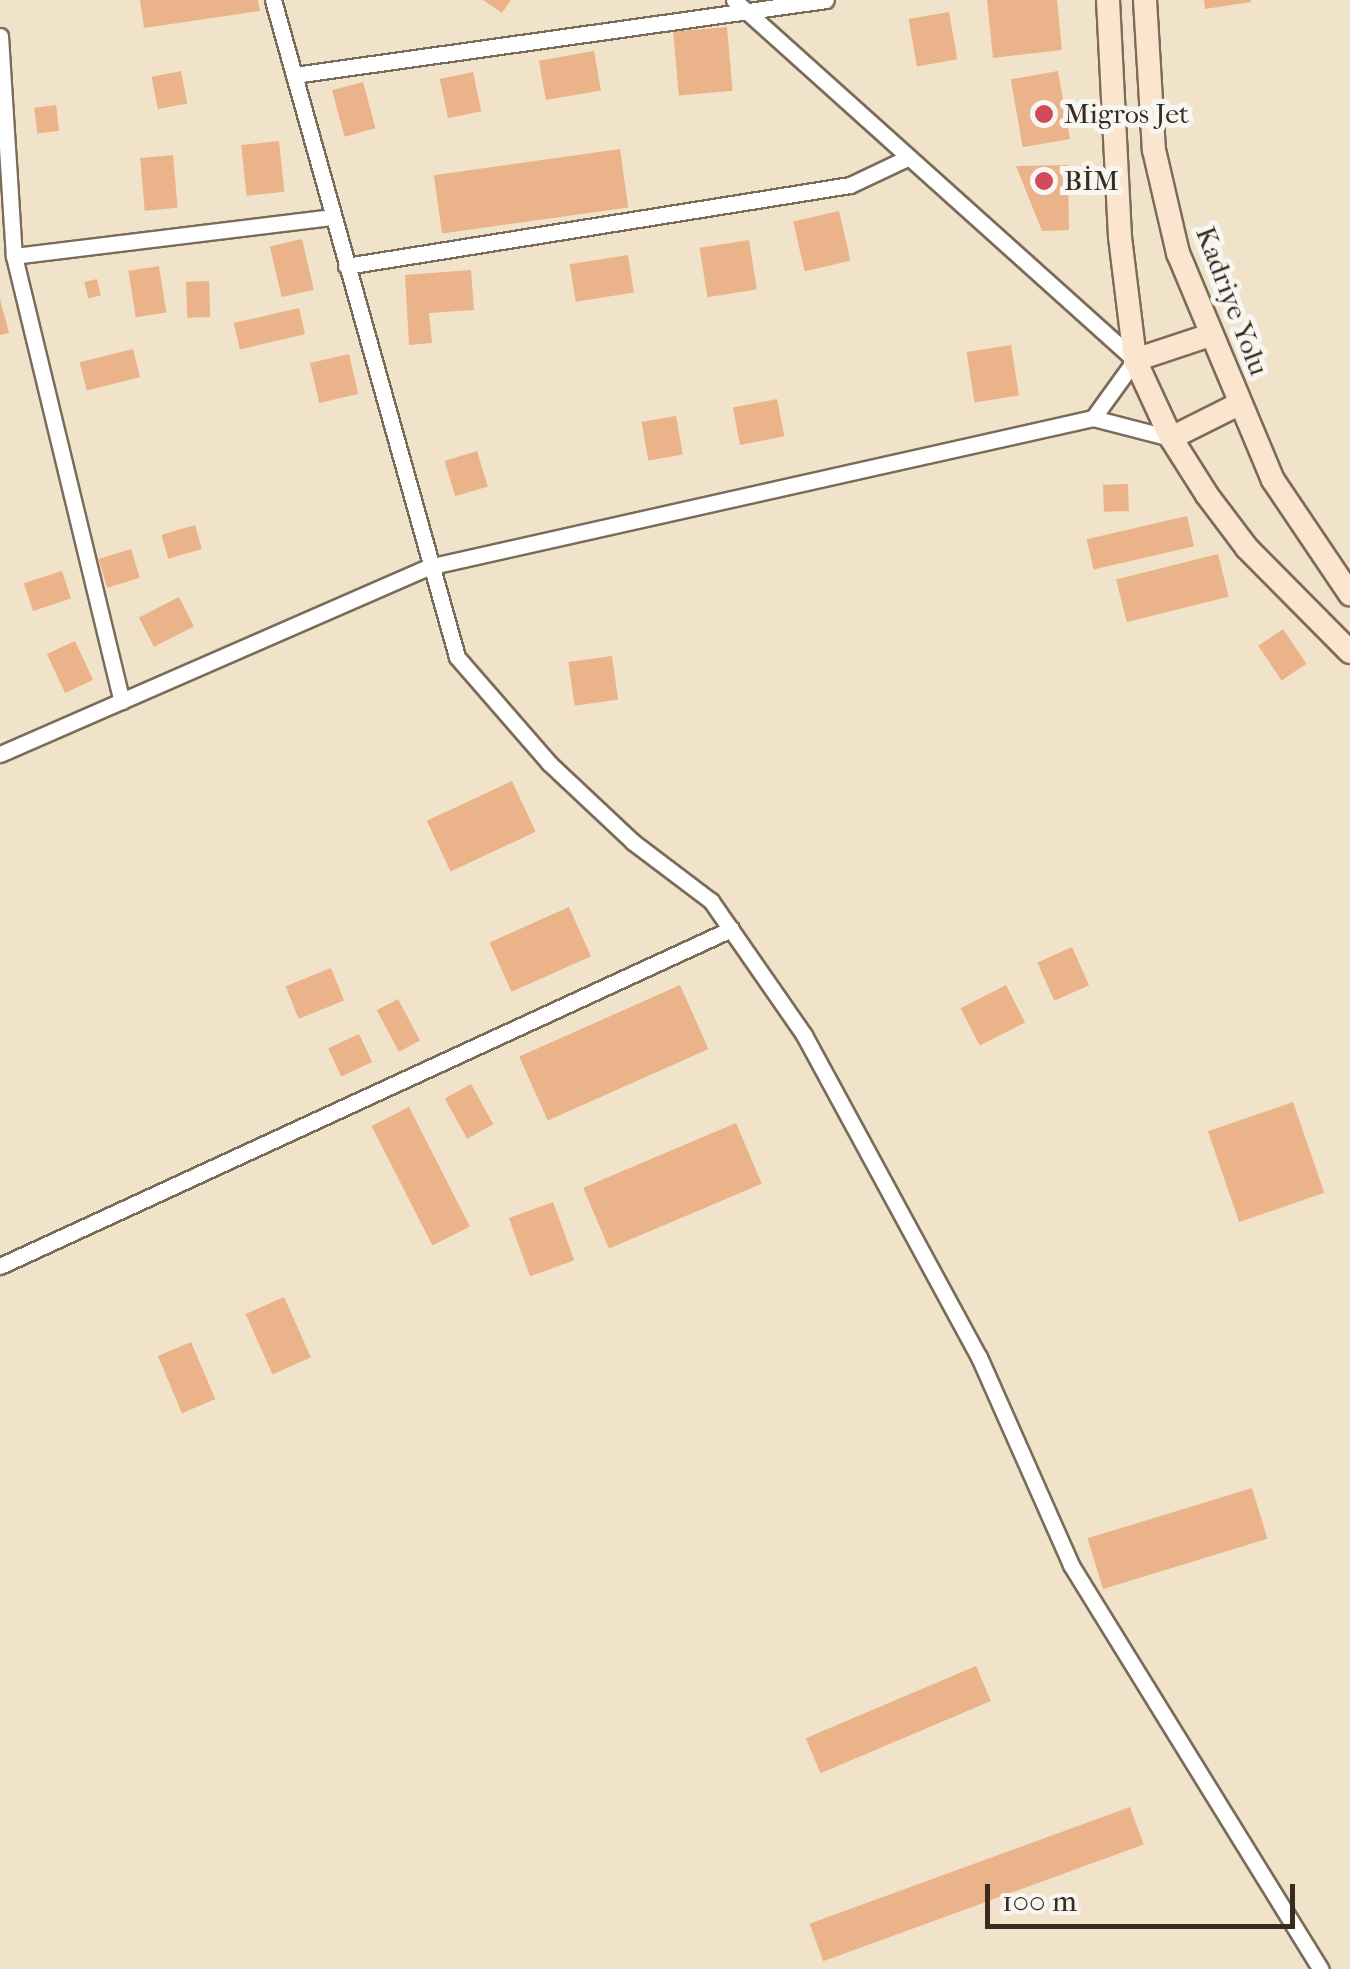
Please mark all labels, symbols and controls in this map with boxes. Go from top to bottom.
place label: Migros Jet [1064,97,1189,131]
marker: Migros Jet [1033,103,1055,125]
place label: BİM [1064,164,1119,198]
marker: BİM [1033,170,1055,192]
street label: Kadriye Yolu [1188,222,1276,380]
scale bar [990,1864,1300,1926]
text: 100 m [1002,1884,1077,1919]

